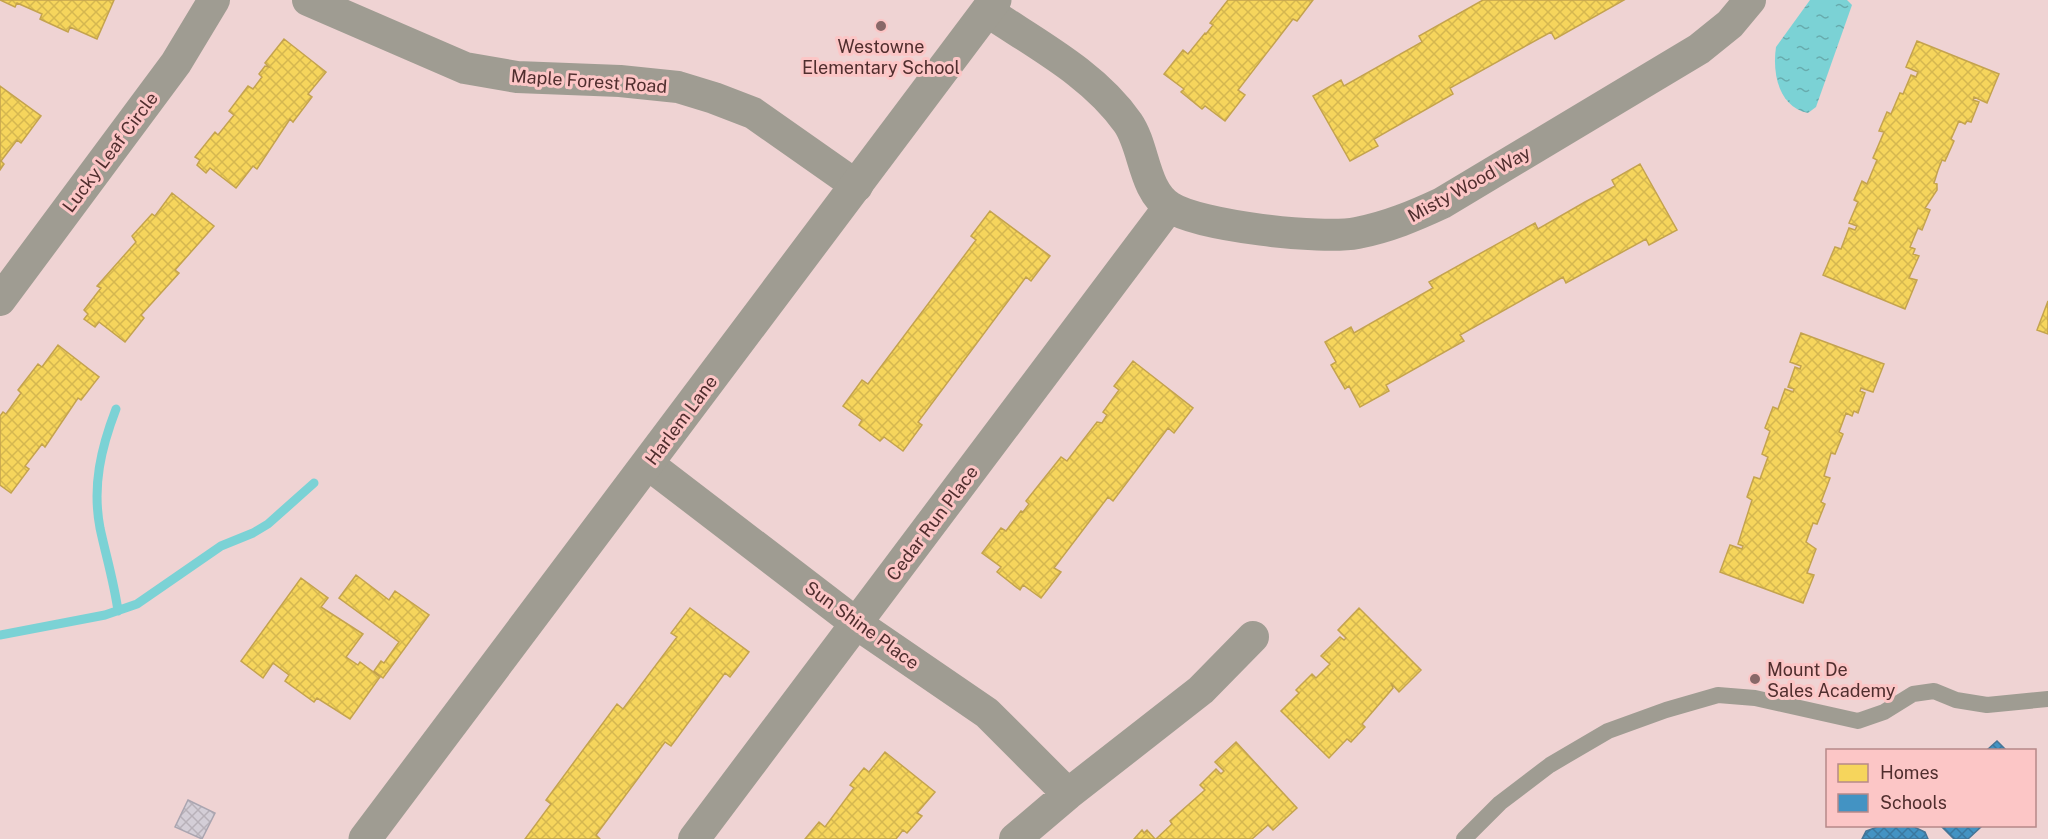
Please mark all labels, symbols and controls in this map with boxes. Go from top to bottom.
marker: Westowne Elementary School [874,19,888,33]
place label: Westowne Elementary School [802,36,960,78]
street label: Maple Forest Road [510,65,668,97]
street label: Lucky Leaf Circle [58,88,162,216]
street label: Misty Wood Way [1404,141,1534,226]
street label: Harlem Lane [641,371,721,469]
street label: Cedar Run Place [882,461,982,585]
street label: Sun Shine Place [801,577,923,673]
place label: Mount De Sales Academy [1767,659,1896,701]
marker: Mount De Sales Academy [1748,672,1762,686]
legend [1826,749,2036,827]
text: Homes [1880,762,1939,783]
text: Schools [1880,792,1947,813]

